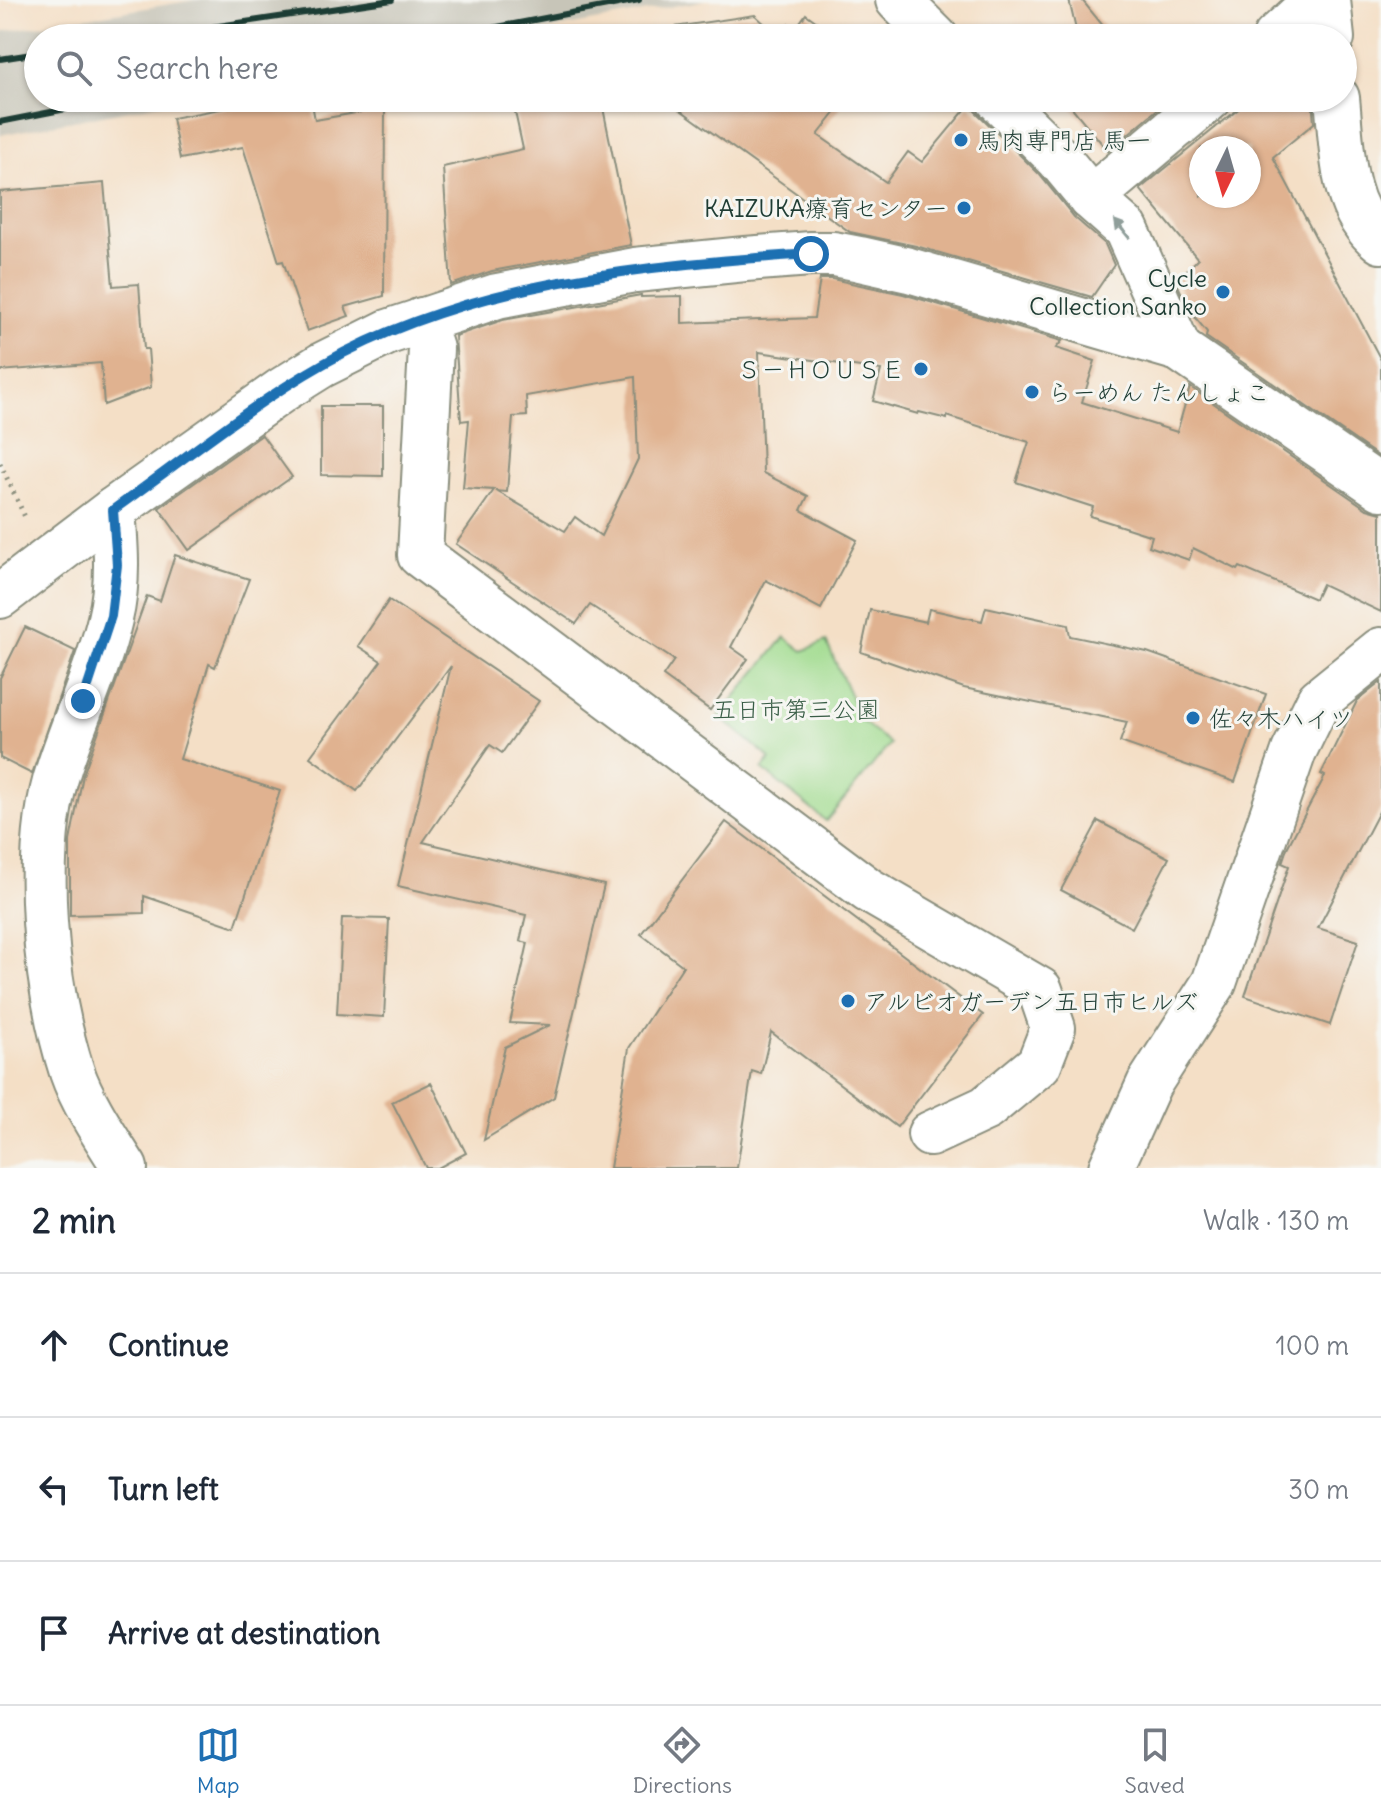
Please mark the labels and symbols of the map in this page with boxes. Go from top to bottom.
place label: 馬肉専門店 馬一 [977,125,1151,155]
marker: 馬肉専門店 馬一 [952,131,970,149]
north arrow [1189,136,1261,208]
place label: KAIZUKA療育センター [704,193,948,223]
marker: KAIZUKA療育センター [955,199,973,217]
one-way arrow [1113,218,1130,239]
route start [793,236,829,272]
place label: Cycle Collection Sanko [1029,263,1207,321]
marker: Cycle Collection Sanko [1214,283,1232,301]
place label: Ｓ－ＨＯＵＳＥ [737,354,905,384]
marker: Ｓ－ＨＯＵＳＥ [912,360,930,378]
place label: らーめん たんしょこ [1048,377,1270,407]
marker: らーめん たんしょこ [1023,383,1041,401]
route end [65,683,101,719]
park label: 五日市第三公園 [712,694,880,724]
place label: 佐々木ハイツ [1209,703,1353,733]
marker: 佐々木ハイツ [1184,709,1202,727]
place label: アルビオガーデン五日市ヒルズ [864,986,1198,1016]
marker: アルビオガーデン五日市ヒルズ [839,992,857,1010]

